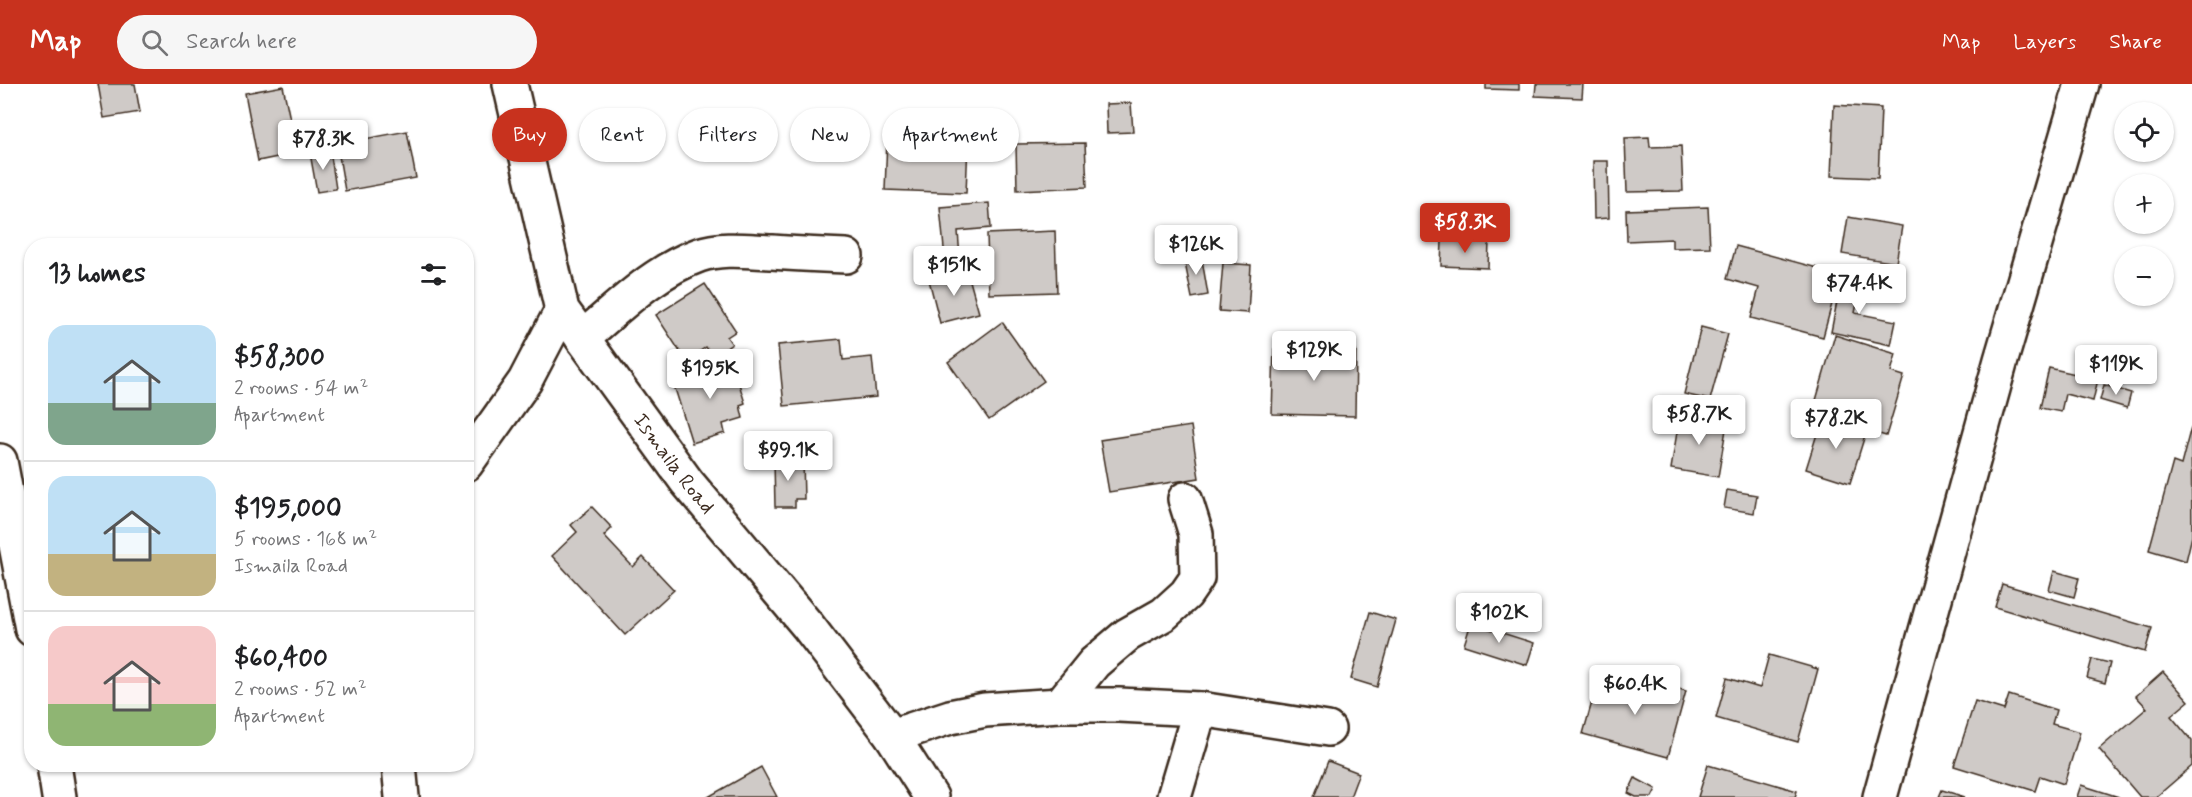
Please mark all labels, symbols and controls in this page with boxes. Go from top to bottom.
search box [117,15,537,69]
text: Map [30,24,81,61]
icon: search [138,26,171,59]
text: Search here [186,28,297,56]
text: Map [1942,28,1980,56]
text: Layers [2013,28,2076,56]
text: Share [2109,28,2162,56]
map controls [2114,102,2174,306]
button: locate [2114,102,2174,162]
chip: Buy [492,108,567,162]
chip: Rent [579,108,666,162]
chip: Filters [678,108,778,162]
chip: New [790,108,870,162]
chip: Apartment [882,108,1019,162]
pin: $78.3K [274,120,372,171]
text: $78.3K [292,126,354,153]
button: + [2114,174,2174,234]
pin: $58.3K [1416,203,1514,254]
text: $58.3K [1434,209,1496,236]
pin: $126K [1154,225,1238,276]
text: $126K [1169,231,1223,258]
pin: $151K [912,246,996,297]
button: − [2114,246,2174,306]
text: $151K [927,252,981,279]
text: 13 homes [48,257,146,291]
icon: filters [417,258,450,291]
pin: $74.4K [1810,264,1908,315]
text: $74.4K [1826,270,1892,297]
pin: $129K [1272,331,1356,382]
text: $129K [1286,337,1342,364]
text: $58,300 [234,341,325,375]
pin: $119K [2074,345,2158,396]
icon: home [96,349,168,421]
pin: $195K [668,349,752,400]
text: $119K [2089,351,2143,378]
text: $195K [681,355,739,382]
text: 2 rooms · 54 m² [234,375,368,402]
pin: $58.7K [1650,395,1748,446]
pin: $78.2K [1787,399,1885,450]
text: $58.7K [1666,401,1732,428]
text: Apartment [234,402,325,429]
text: $78.2K [1805,405,1867,432]
street label: Ismaila Road [626,408,721,520]
pin: $99.1K [739,431,837,482]
text: $99.1K [758,437,818,464]
text: $195,000 [234,492,342,526]
icon: home [96,500,168,572]
text: 5 rooms · 168 m² [234,526,377,553]
text: Ismaila Road [234,553,348,580]
pin: $102K [1457,593,1541,644]
text: $102K [1470,599,1528,626]
text: $60,400 [234,642,328,676]
icon: home [96,650,168,722]
pin: $60.4K [1586,665,1684,716]
text: $60.4K [1603,671,1667,698]
text: 2 rooms · 52 m² [234,676,367,703]
text: Apartment [234,703,325,730]

